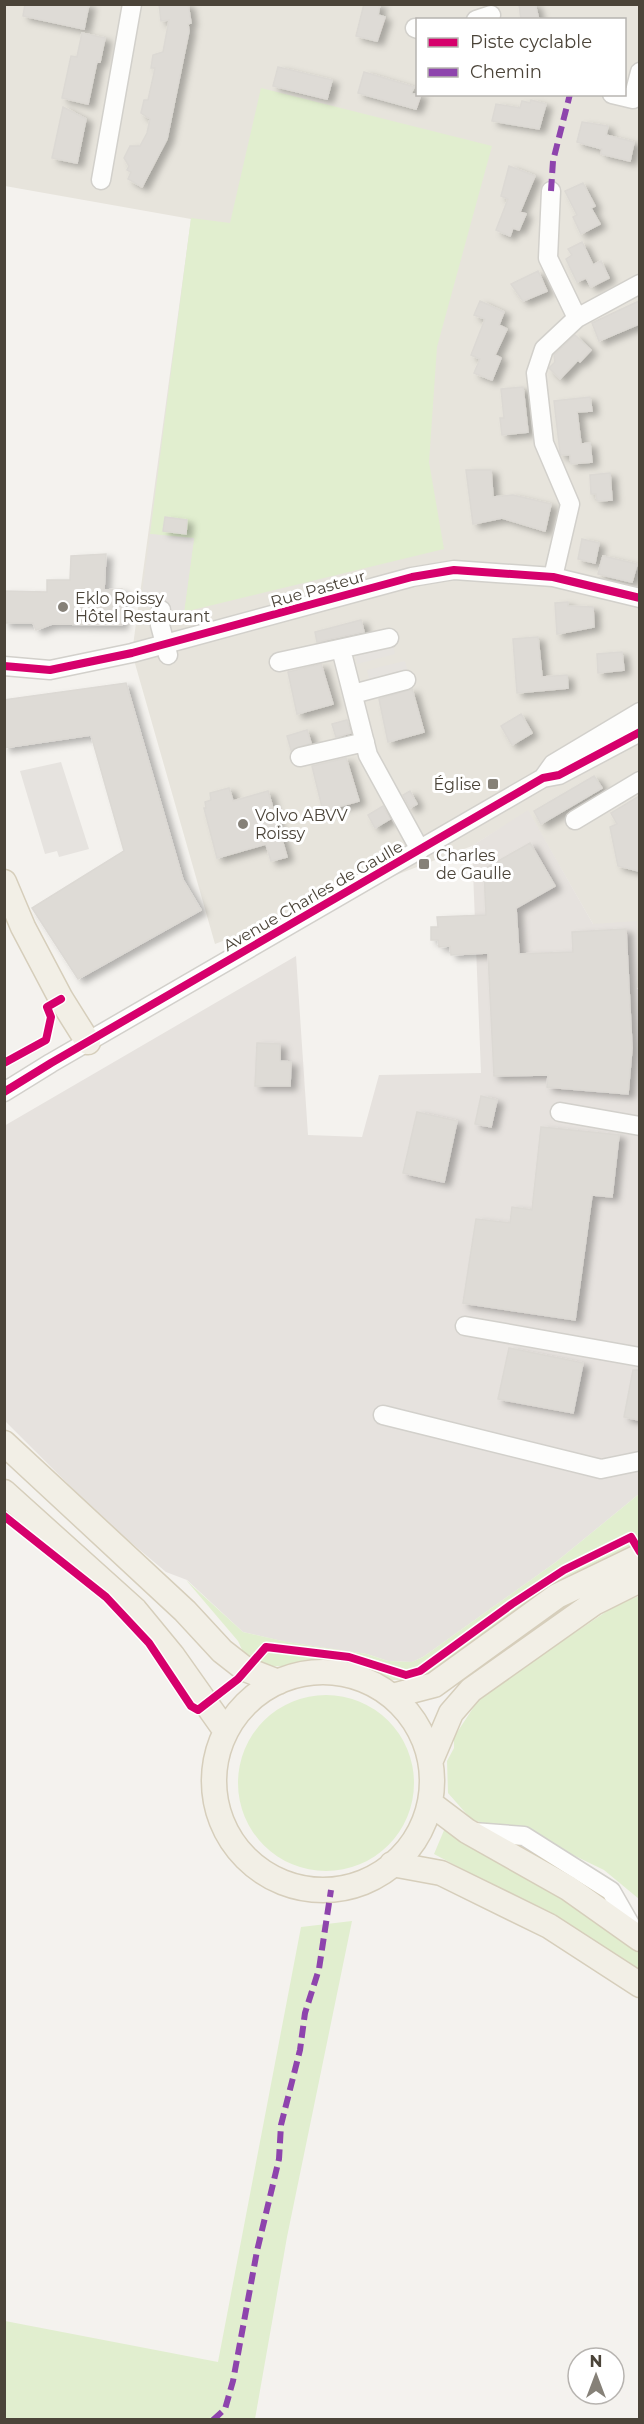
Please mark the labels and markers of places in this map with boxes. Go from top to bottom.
place label: Eklo Roissy Hôtel Restaurant [75,589,211,626]
marker: Eklo Roissy Hôtel Restaurant [56,600,70,614]
place label: Église [433,775,481,794]
marker: Église [486,777,500,791]
place label: Volvo ABVV Roissy [255,806,348,843]
marker: Volvo ABVV Roissy [236,817,250,831]
place label: Charles de Gaulle [436,846,512,883]
marker: Charles de Gaulle [417,857,431,871]

